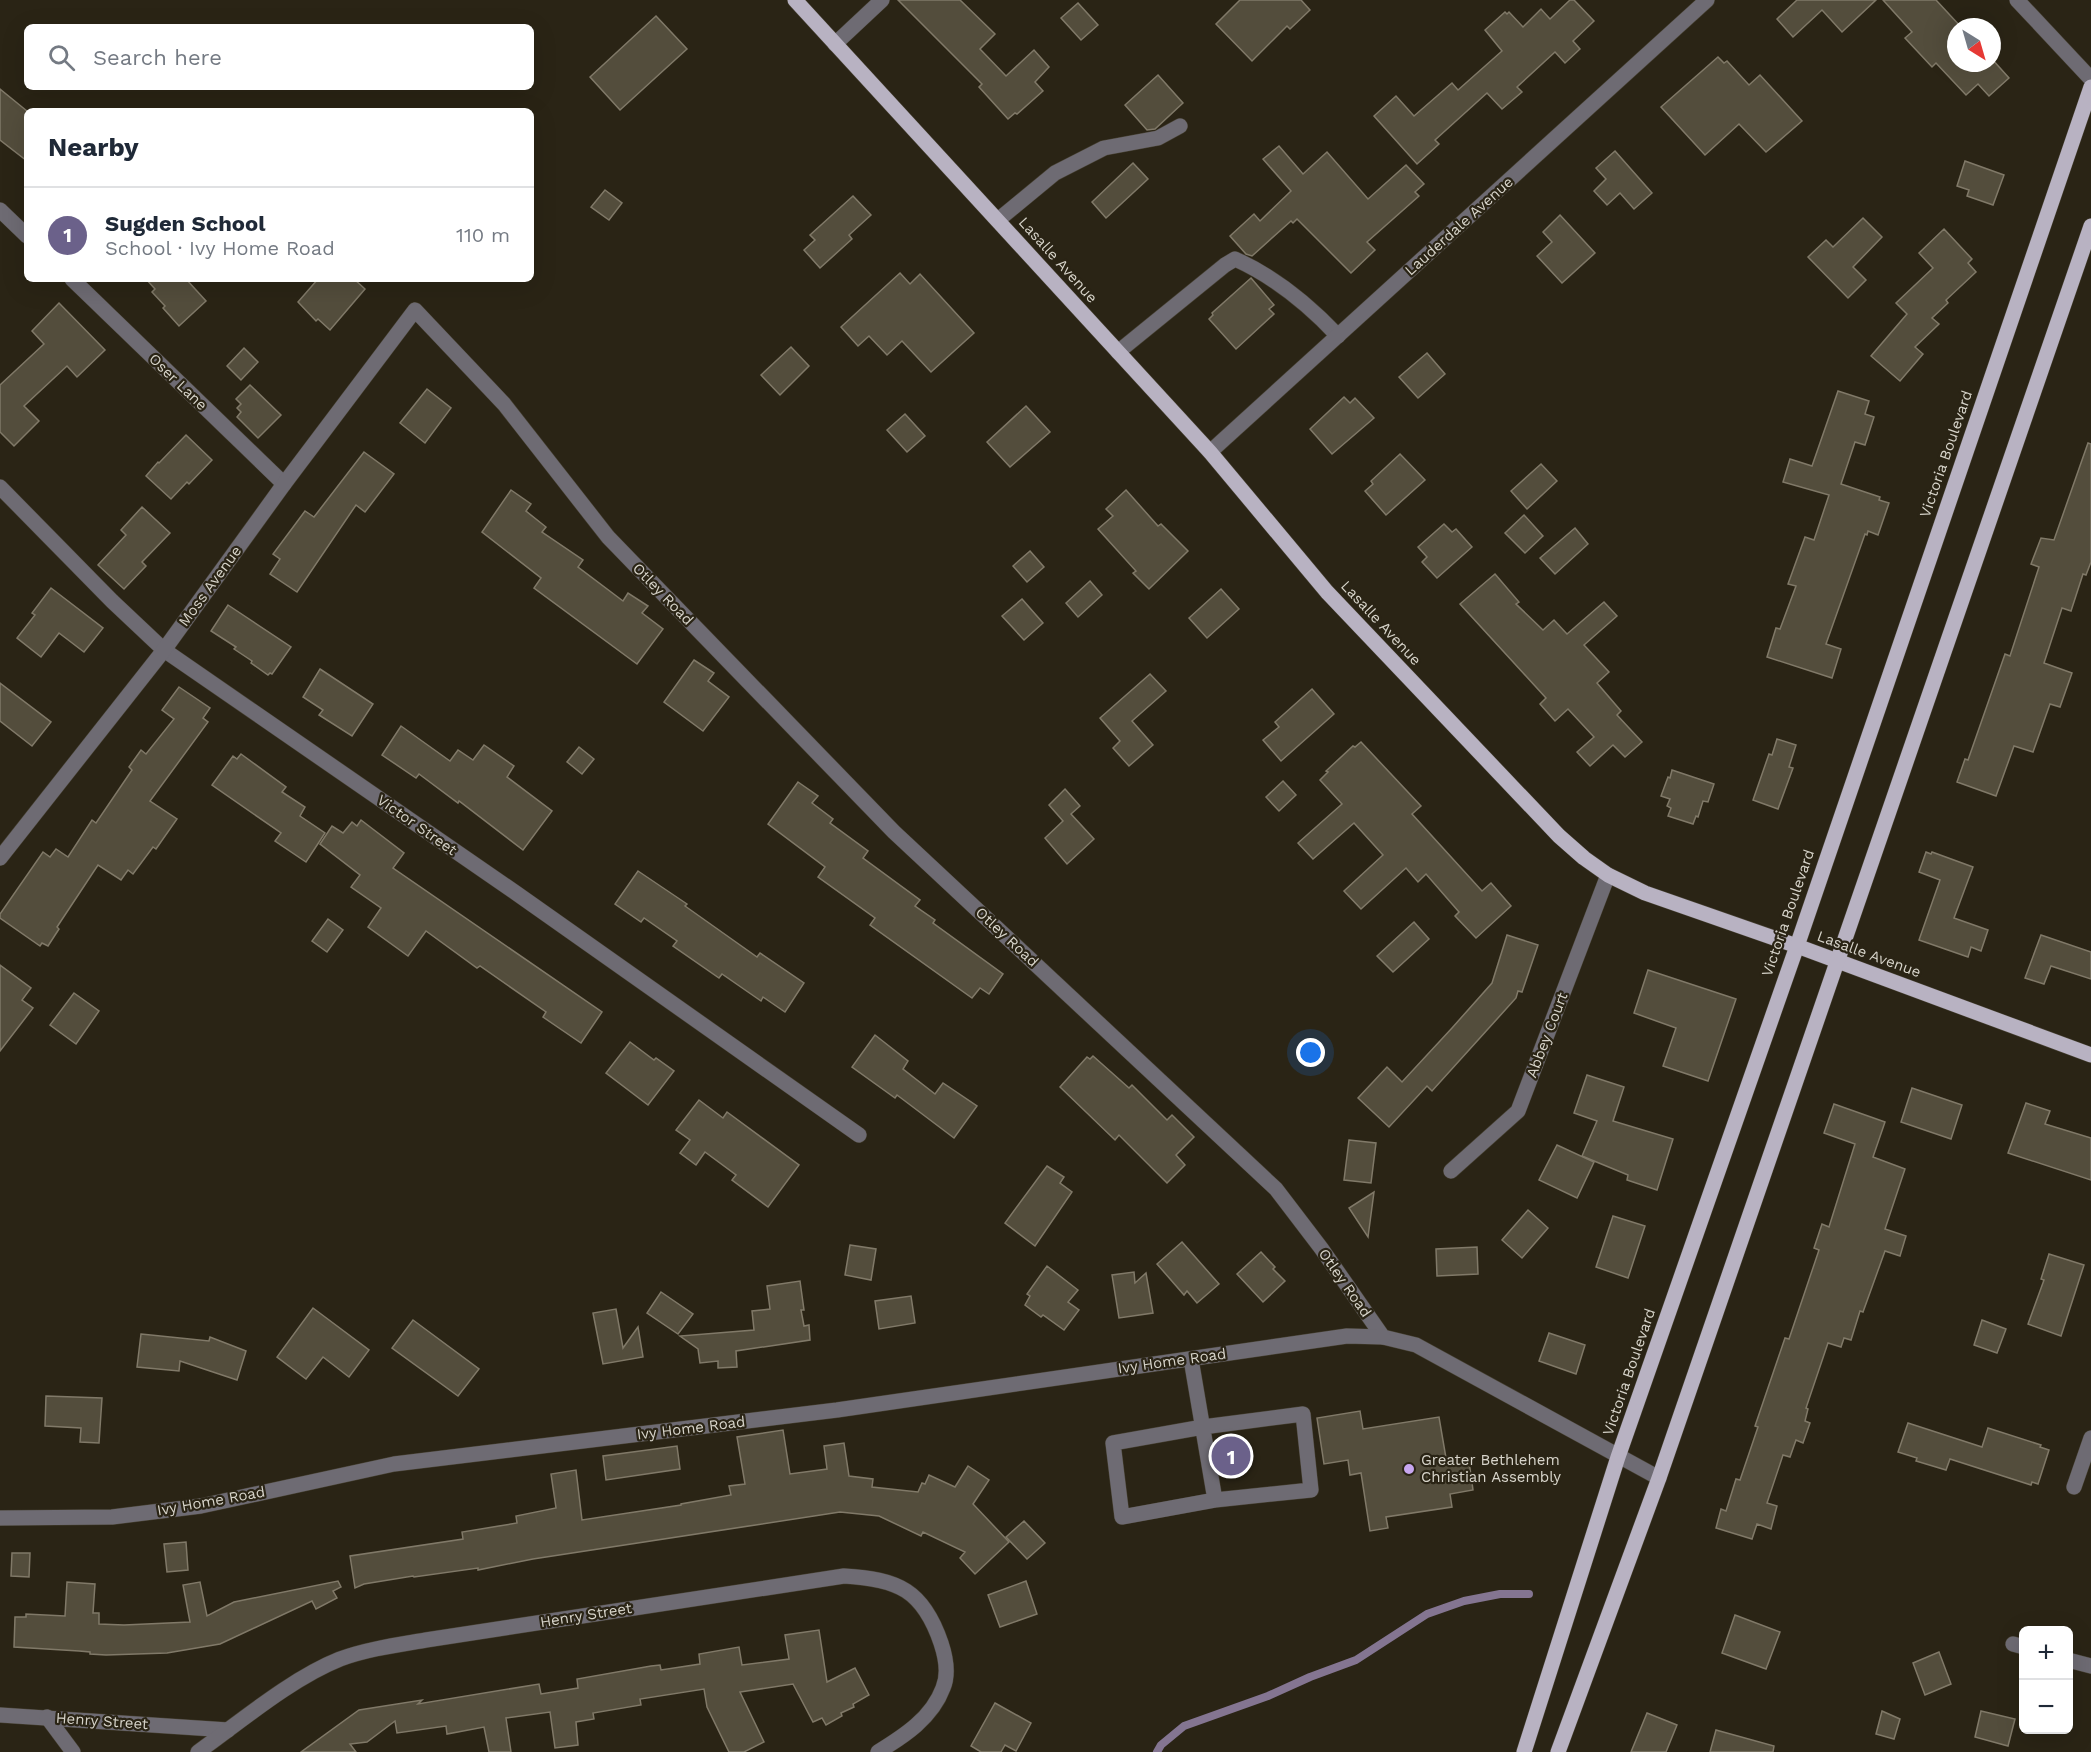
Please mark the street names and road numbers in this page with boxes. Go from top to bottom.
street label: Lauderdale Avenue [1401,173,1517,279]
street label: Lasalle Avenue [1015,213,1101,307]
street label: Oser Lane [145,350,211,414]
street label: Victoria Boulevard [1916,388,1976,520]
street label: Moss Avenue [175,542,245,630]
street label: Otley Road [629,559,697,629]
street label: Lasalle Avenue [1337,577,1425,669]
street label: Victor Street [374,791,461,860]
street label: Victoria Boulevard [1758,847,1818,979]
street label: Otley Road [972,903,1042,971]
street label: Lasalle Avenue [1815,927,1923,981]
street label: Abbey Court [1522,989,1572,1080]
street label: Otley Road [1315,1245,1375,1321]
street label: Victoria Boulevard [1599,1306,1659,1438]
street label: Ivy Home Road [1117,1344,1227,1378]
street label: Ivy Home Road [636,1412,746,1444]
street label: Ivy Home Road [156,1483,266,1519]
street label: Henry Street [539,1599,634,1631]
street label: Henry Street [55,1709,150,1733]

